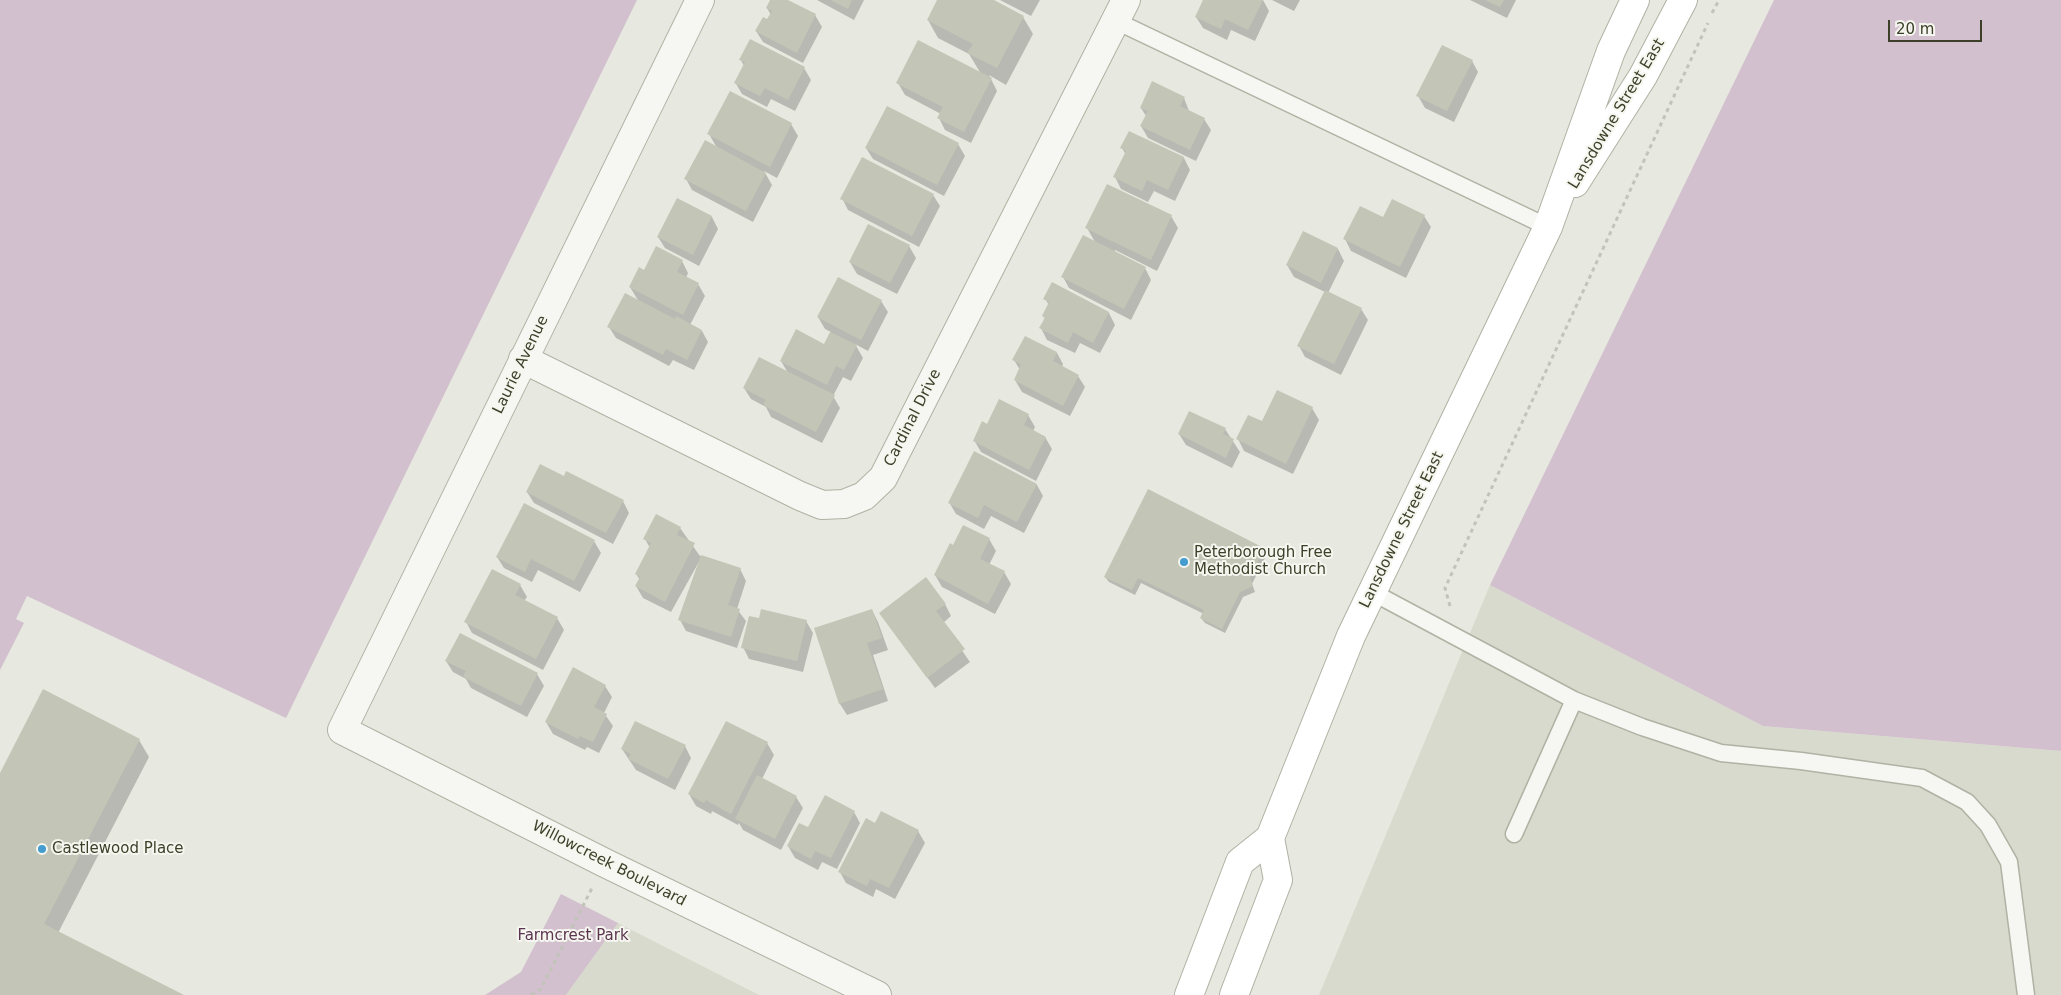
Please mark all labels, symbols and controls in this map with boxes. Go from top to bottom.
scale bar [1891,10,1985,42]
text: 20 m [1896,20,1934,38]
street label: Lansdowne Street East [1565,36,1669,192]
street label: Laurie Avenue [489,313,553,417]
street label: Cardinal Drive [881,366,945,470]
street label: Lansdowne Street East [1356,449,1448,611]
place label: Peterborough Free Methodist Church [1194,544,1332,579]
marker: Peterborough Free Methodist Church [1178,556,1190,568]
street label: Willowcreek Boulevard [529,817,689,911]
place label: Castlewood Place [52,840,184,858]
marker: Castlewood Place [36,843,48,855]
park label: Farmcrest Park [517,927,629,945]

